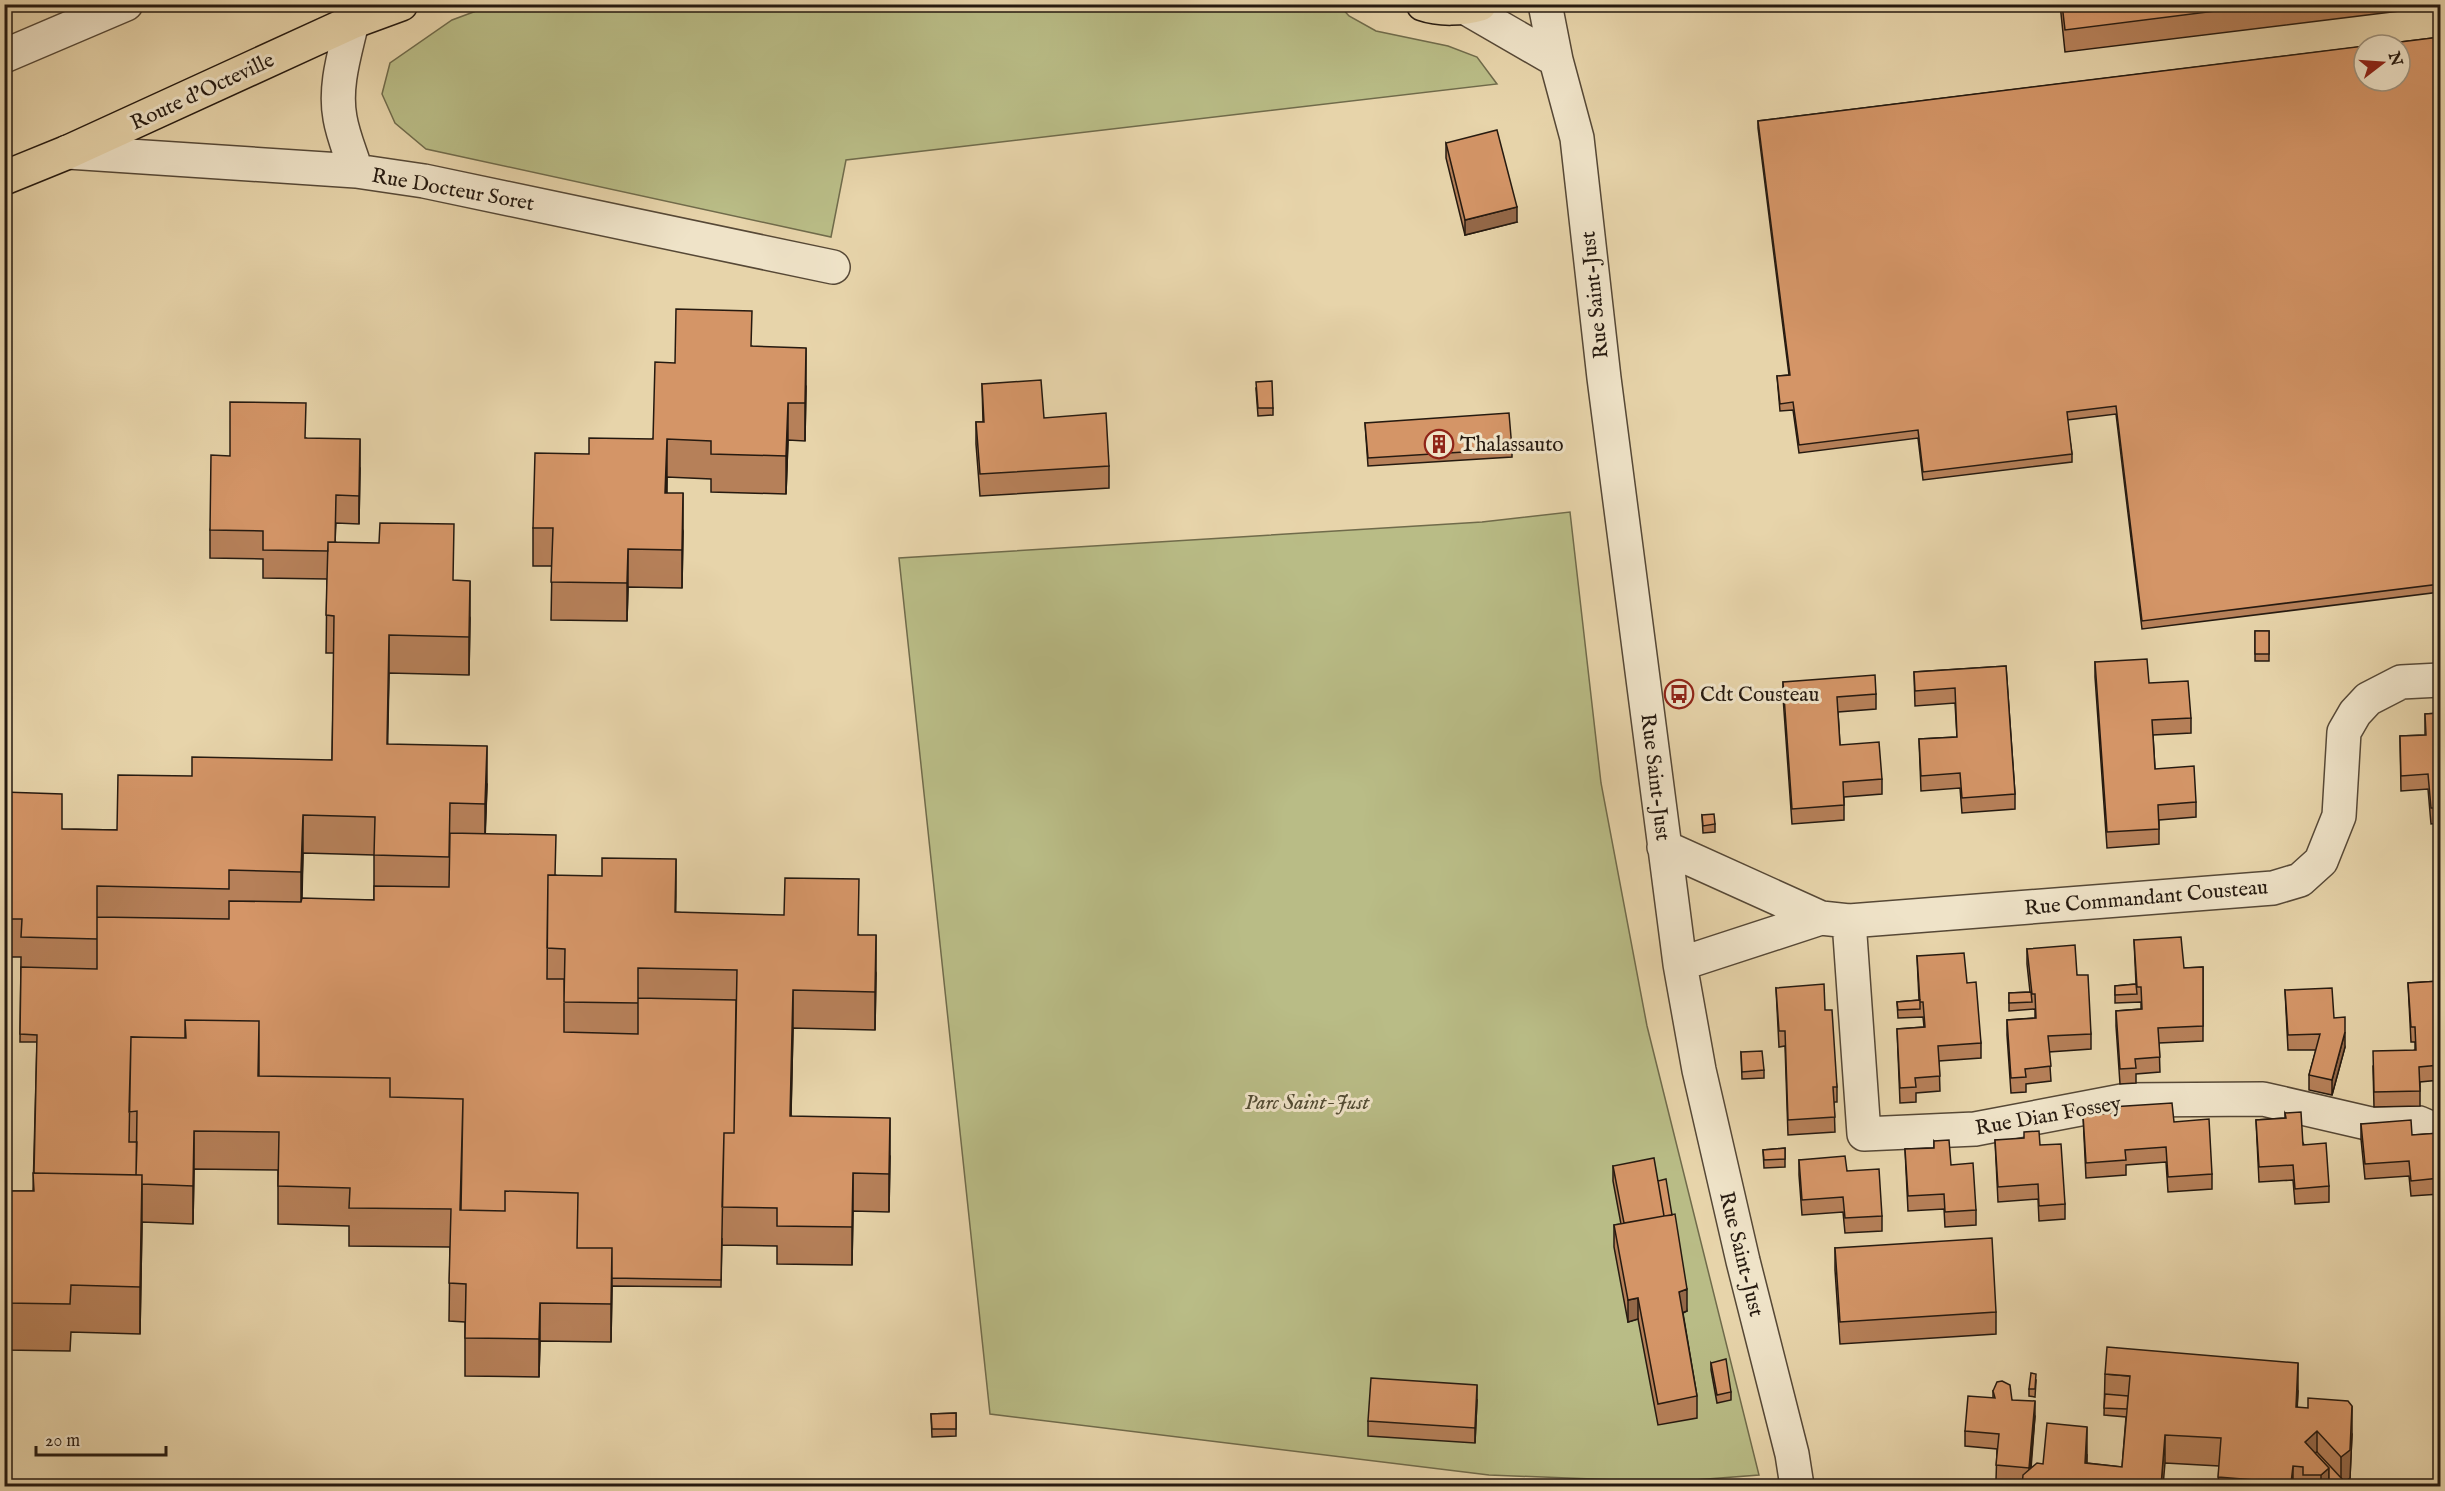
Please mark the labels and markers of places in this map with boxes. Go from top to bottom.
building icon: Thalassauto [1423,428,1455,460]
place label: Thalassauto [1460,432,1564,459]
bus stop icon: Cdt Cousteau [1663,678,1695,710]
place label: Cdt Cousteau [1700,682,1819,709]

